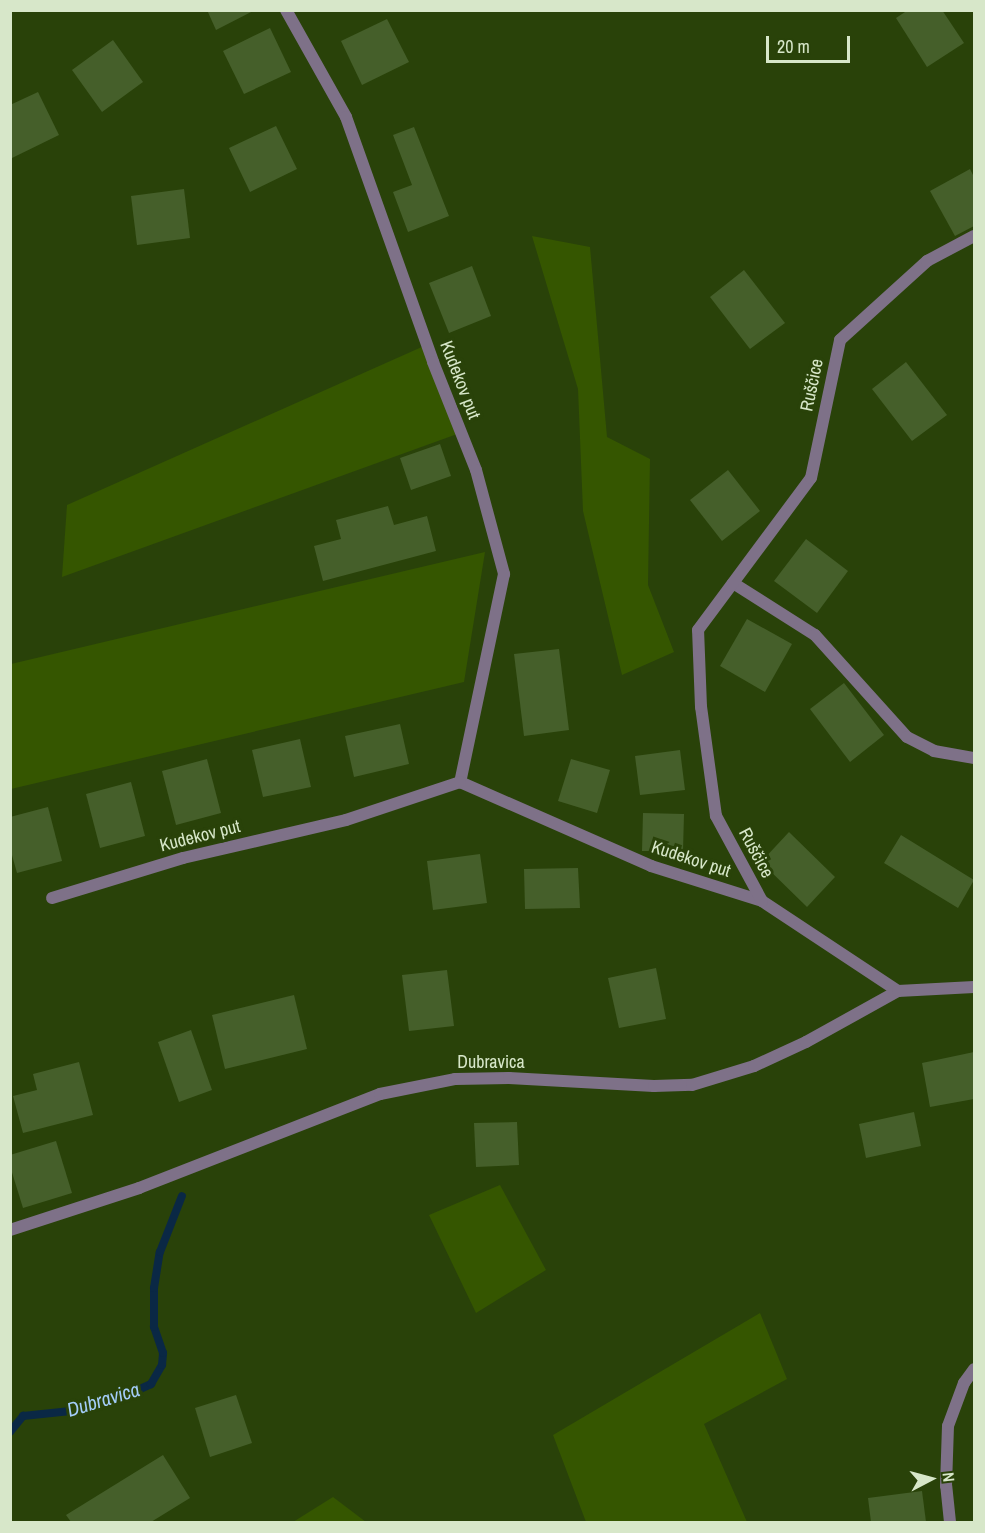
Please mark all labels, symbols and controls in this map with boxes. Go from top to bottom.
scale bar [769,24,853,62]
text: 20 m [777,34,810,59]
street label: Kudekov put [435,338,485,422]
street label: Ruščice [796,357,828,413]
street label: Kudekov put [158,816,242,856]
street label: Ruščice [734,824,778,882]
street label: Kudekov put [649,836,733,882]
street label: Dubravica [457,1051,525,1073]
water label: Dubravica [64,1377,142,1421]
north arrow [901,1449,961,1509]
text: N [937,1471,960,1483]

